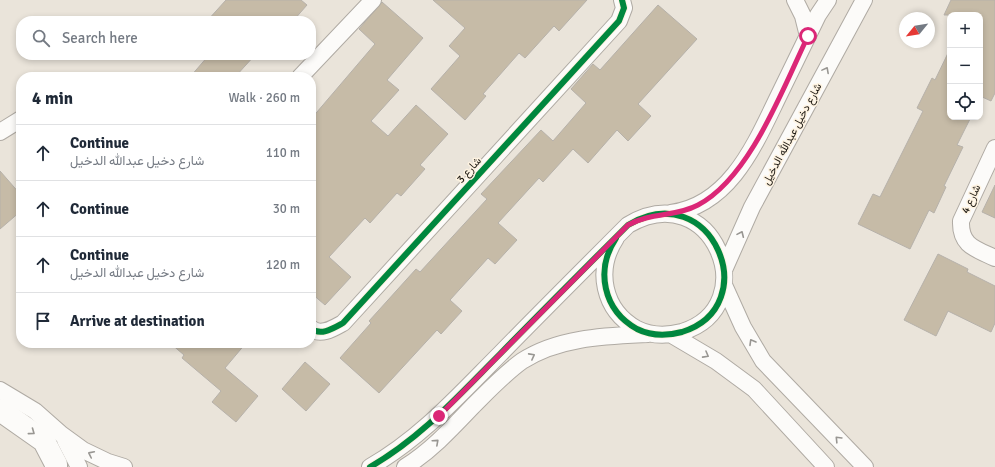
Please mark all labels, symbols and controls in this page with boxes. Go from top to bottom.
north arrow [899,12,935,48]
map controls [947,12,983,120]
button: + [947,12,983,48]
search box [16,16,316,60]
icon: search [30,27,52,49]
route start [799,27,817,45]
text: Search here [62,29,138,47]
button: − [947,48,983,84]
one-way arrow [822,66,829,74]
street label: شارع دخيل عبدالله الدخيل [760,80,825,188]
button: locate [947,84,983,120]
text: 4 min [32,88,73,109]
text: Walk · 260 m [229,90,300,106]
text: Continue [70,134,129,152]
icon: ahead [32,142,54,164]
text: 110 m [266,145,300,161]
text: شارع دخيل عبدالله الدخيل [70,153,204,169]
street label: شارع 3 [454,154,485,186]
street label: شارع 4 [959,182,984,216]
icon: ahead [32,198,54,220]
text: Continue [70,200,129,218]
text: 30 m [273,201,300,217]
one-way arrow [736,231,744,238]
text: Continue [70,246,129,264]
icon: ahead [32,254,54,276]
text: 120 m [266,257,300,273]
text: شارع دخيل عبدالله الدخيل [70,265,204,281]
icon: arrive [32,310,54,332]
text: Arrive at destination [70,312,205,330]
one-way arrow [749,339,756,346]
one-way arrow [702,350,709,357]
one-way arrow [528,353,535,361]
route end [430,407,448,425]
one-way arrow [28,427,35,435]
one-way arrow [835,436,842,444]
one-way arrow [431,440,438,447]
one-way arrow [87,451,95,459]

